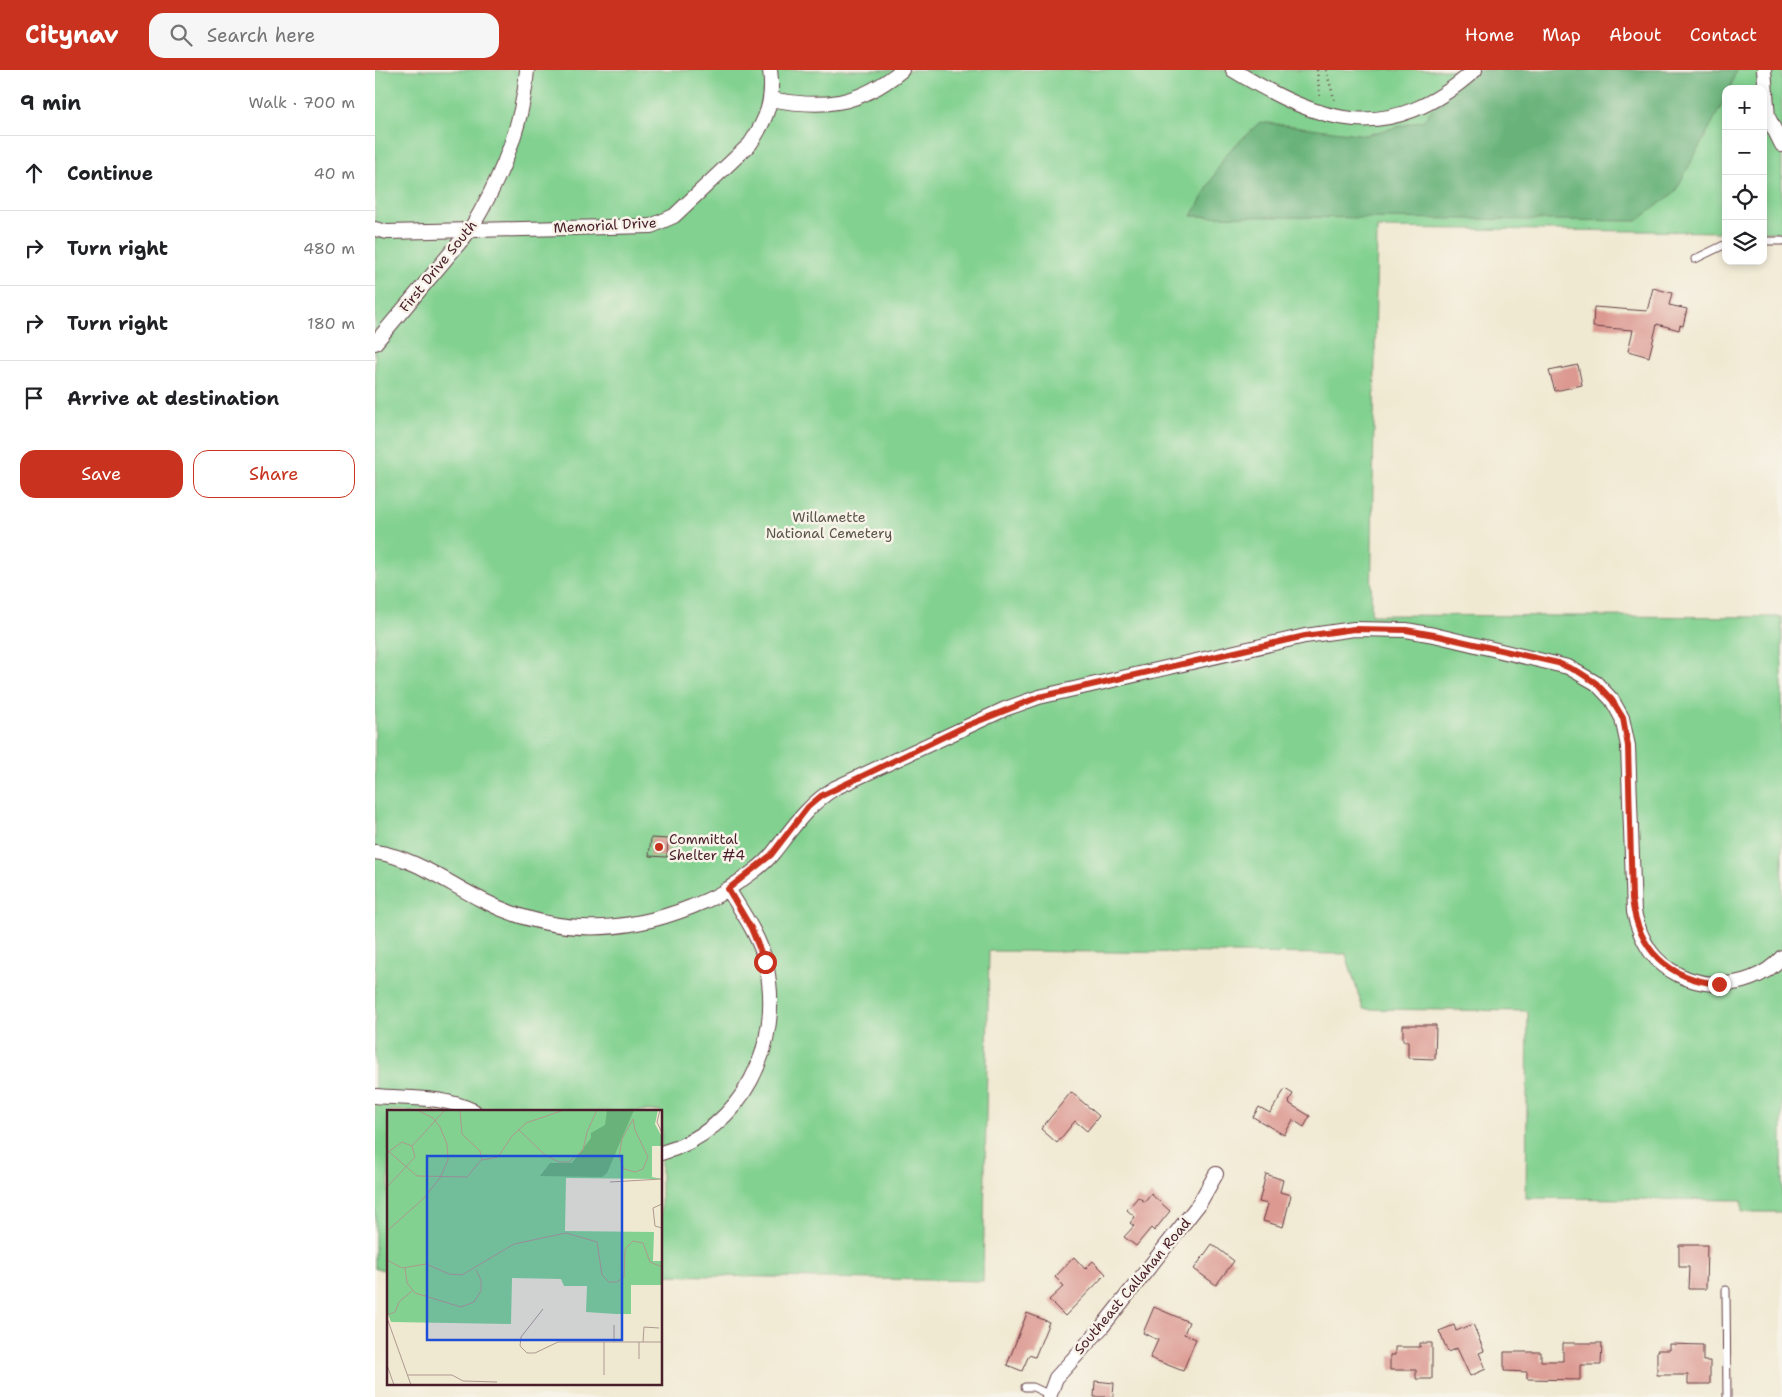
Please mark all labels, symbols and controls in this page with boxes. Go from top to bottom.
search box [149,13,499,58]
text: Citynav [25,19,119,51]
icon: search [167,21,195,49]
text: Search here [207,23,315,48]
text: Home [1465,23,1514,47]
text: Map [1542,23,1581,47]
text: About [1609,23,1662,47]
text: Contact [1690,23,1757,47]
map controls [1722,85,1767,265]
button: + [1722,85,1767,130]
text: 9 min [20,89,81,117]
text: Walk · 700 m [249,92,355,113]
button: − [1722,130,1767,175]
icon: ahead [20,159,48,187]
text: Continue [67,161,153,186]
text: 40 m [313,163,355,184]
button: locate [1722,175,1767,220]
street label: Memorial Drive [553,213,657,237]
street label: First Drive South [395,216,481,316]
button: layers [1722,220,1767,265]
icon: right [20,234,48,262]
text: Turn right [67,236,168,261]
text: 480 m [303,238,355,259]
icon: right [20,309,48,337]
text: Turn right [67,311,168,336]
text: 180 m [307,313,355,334]
icon: arrive [20,384,48,412]
text: Arrive at destination [67,386,279,411]
button: Save [20,450,183,498]
button: Share [193,450,355,498]
park label: Willamette National Cemetery [766,508,892,542]
place label: Committal Shelter #4 [669,830,745,864]
marker: Committal Shelter #4 [653,841,665,853]
route start [754,951,777,974]
route end [1708,973,1731,996]
inset map [387,1110,663,1384]
street label: Southeast Callahan Road [1070,1214,1194,1358]

